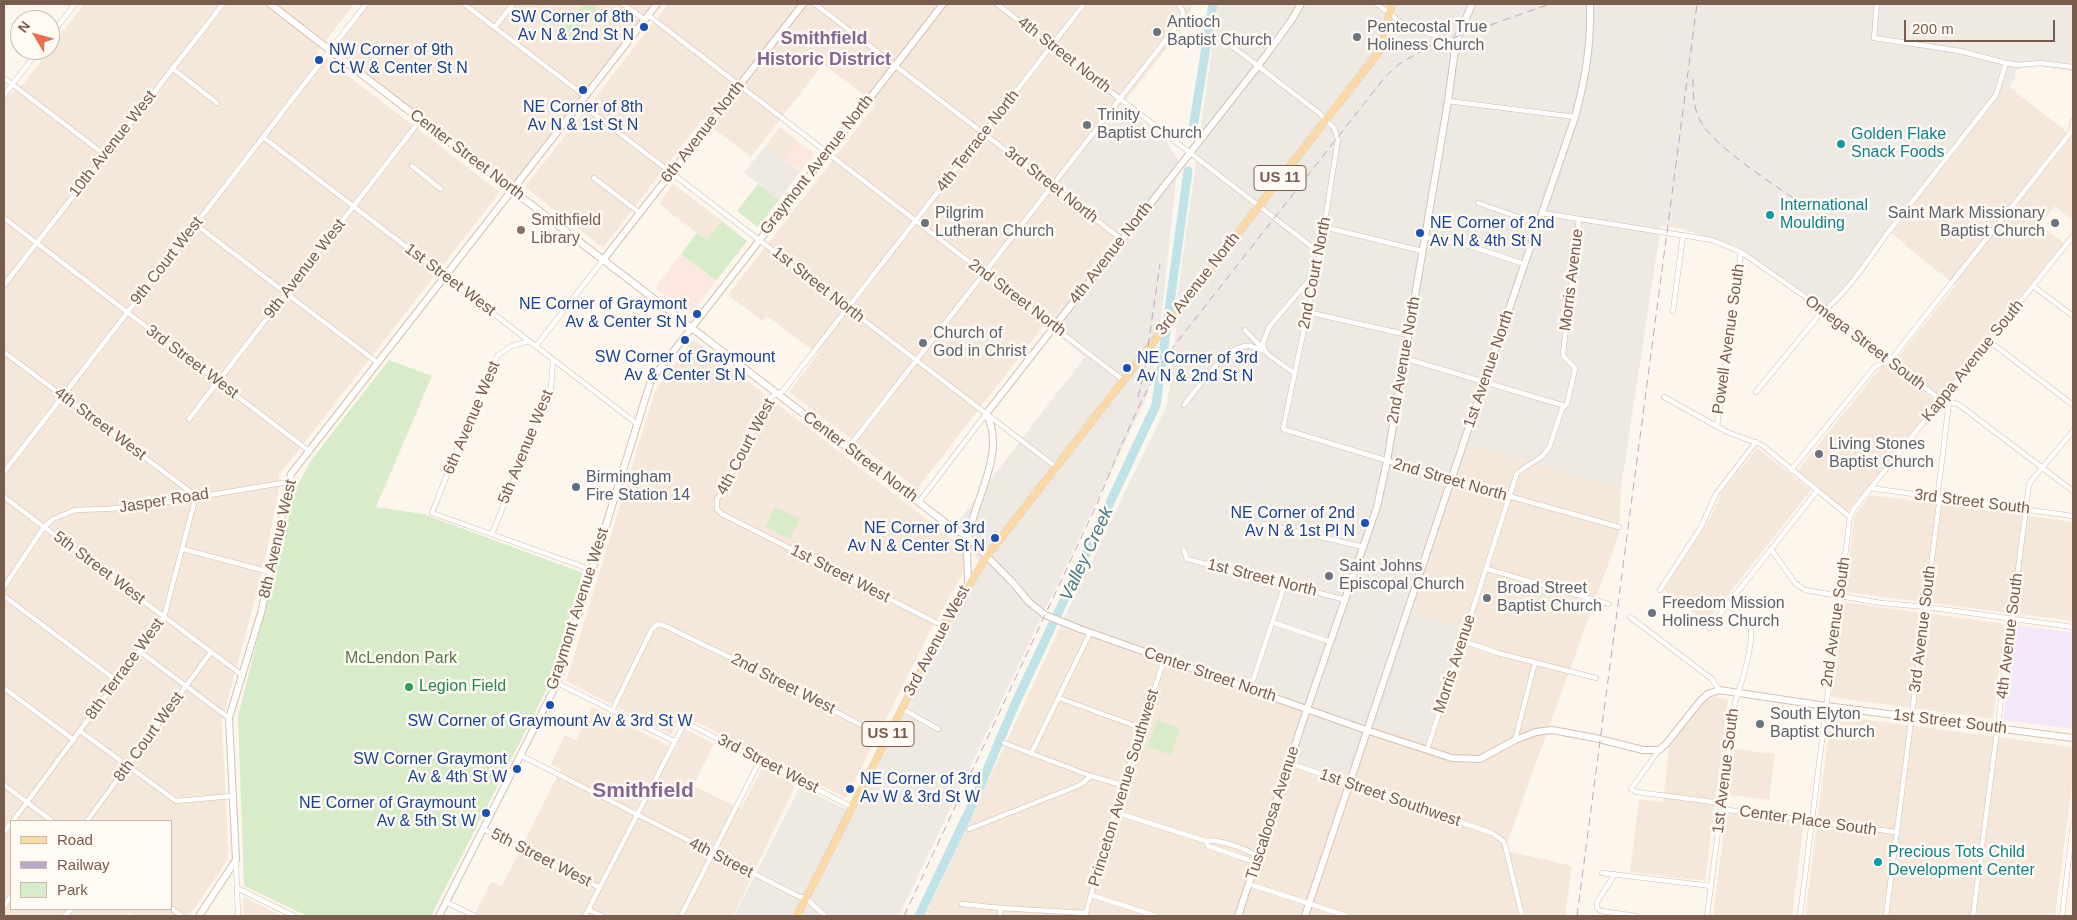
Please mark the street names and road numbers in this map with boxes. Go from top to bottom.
street label: 4th Street North [1014,13,1114,97]
street label: 6th Avenue North [657,77,749,187]
street label: 4th Terrace North [932,86,1024,196]
street label: 10th Avenue West [65,87,161,201]
street label: Graymont Avenue North [756,91,878,239]
street label: Center Street North [406,106,528,204]
street label: 3rd Street North [1000,142,1102,228]
road number: US 11 [1254,166,1306,190]
street label: 4th Avenue North [1065,198,1157,308]
street label: 9th Court West [127,213,207,309]
street label: 9th Avenue West [260,215,350,323]
street label: 2nd Court North [1295,215,1335,331]
street label: Morris Avenue [1556,228,1588,332]
street label: 3rd Avenue North [1152,229,1244,339]
street label: 1st Street West [401,240,499,320]
street label: 1st Street North [768,243,868,327]
street label: 2nd Street North [964,255,1070,341]
street label: Powell Avenue South [1709,262,1749,416]
street label: Omega Street South [1801,291,1929,395]
street label: 2nd Avenue North [1383,295,1425,425]
street label: Kappa Avenue South [1918,296,2028,426]
street label: 1st Avenue North [1460,308,1518,430]
street label: 3rd Street West [142,321,242,403]
street label: 6th Avenue West [439,358,505,478]
street label: 4th Street West [50,383,150,465]
street label: 5th Avenue West [494,387,558,507]
street label: 4th Court West [713,396,779,498]
street label: Center Street North [799,408,921,506]
street label: 2nd Street North [1391,455,1509,505]
street label: 8th Avenue West [255,478,301,600]
street label: Jasper Road [118,484,210,518]
street label: 3rd Street South [1913,485,2031,519]
street label: Graymont Avenue West [543,526,613,692]
street label: 5th Street West [49,527,149,609]
street label: 1st Street West [787,541,893,607]
street label: 1st Street North [1205,555,1319,601]
street label: 2nd Avenue South [1817,556,1855,688]
street label: 3rd Avenue South [1906,564,1940,694]
street label: 4th Avenue South [1993,572,2027,700]
street label: 3rd Avenue West [900,583,974,699]
street label: Morris Avenue [1430,612,1480,716]
street label: 8th Terrace West [82,615,168,723]
street label: Center Street North [1141,643,1279,707]
street label: 2nd Street West [728,649,838,719]
street label: Princeton Avenue Southwest [1085,687,1163,889]
street label: 8th Court West [110,688,188,786]
street label: 1st Street South [1892,705,2008,739]
street label: 1st Avenue South [1709,707,1743,835]
road number: US 11 [862,722,914,746]
street label: 3rd Street West [714,730,822,798]
street label: Tuscaloosa Avenue [1242,744,1304,882]
street label: 1st Street Southwest [1317,765,1463,831]
street label: Center Place South [1738,802,1878,840]
street label: 5th Street West [488,824,594,892]
street label: 4th Street [686,834,756,882]

